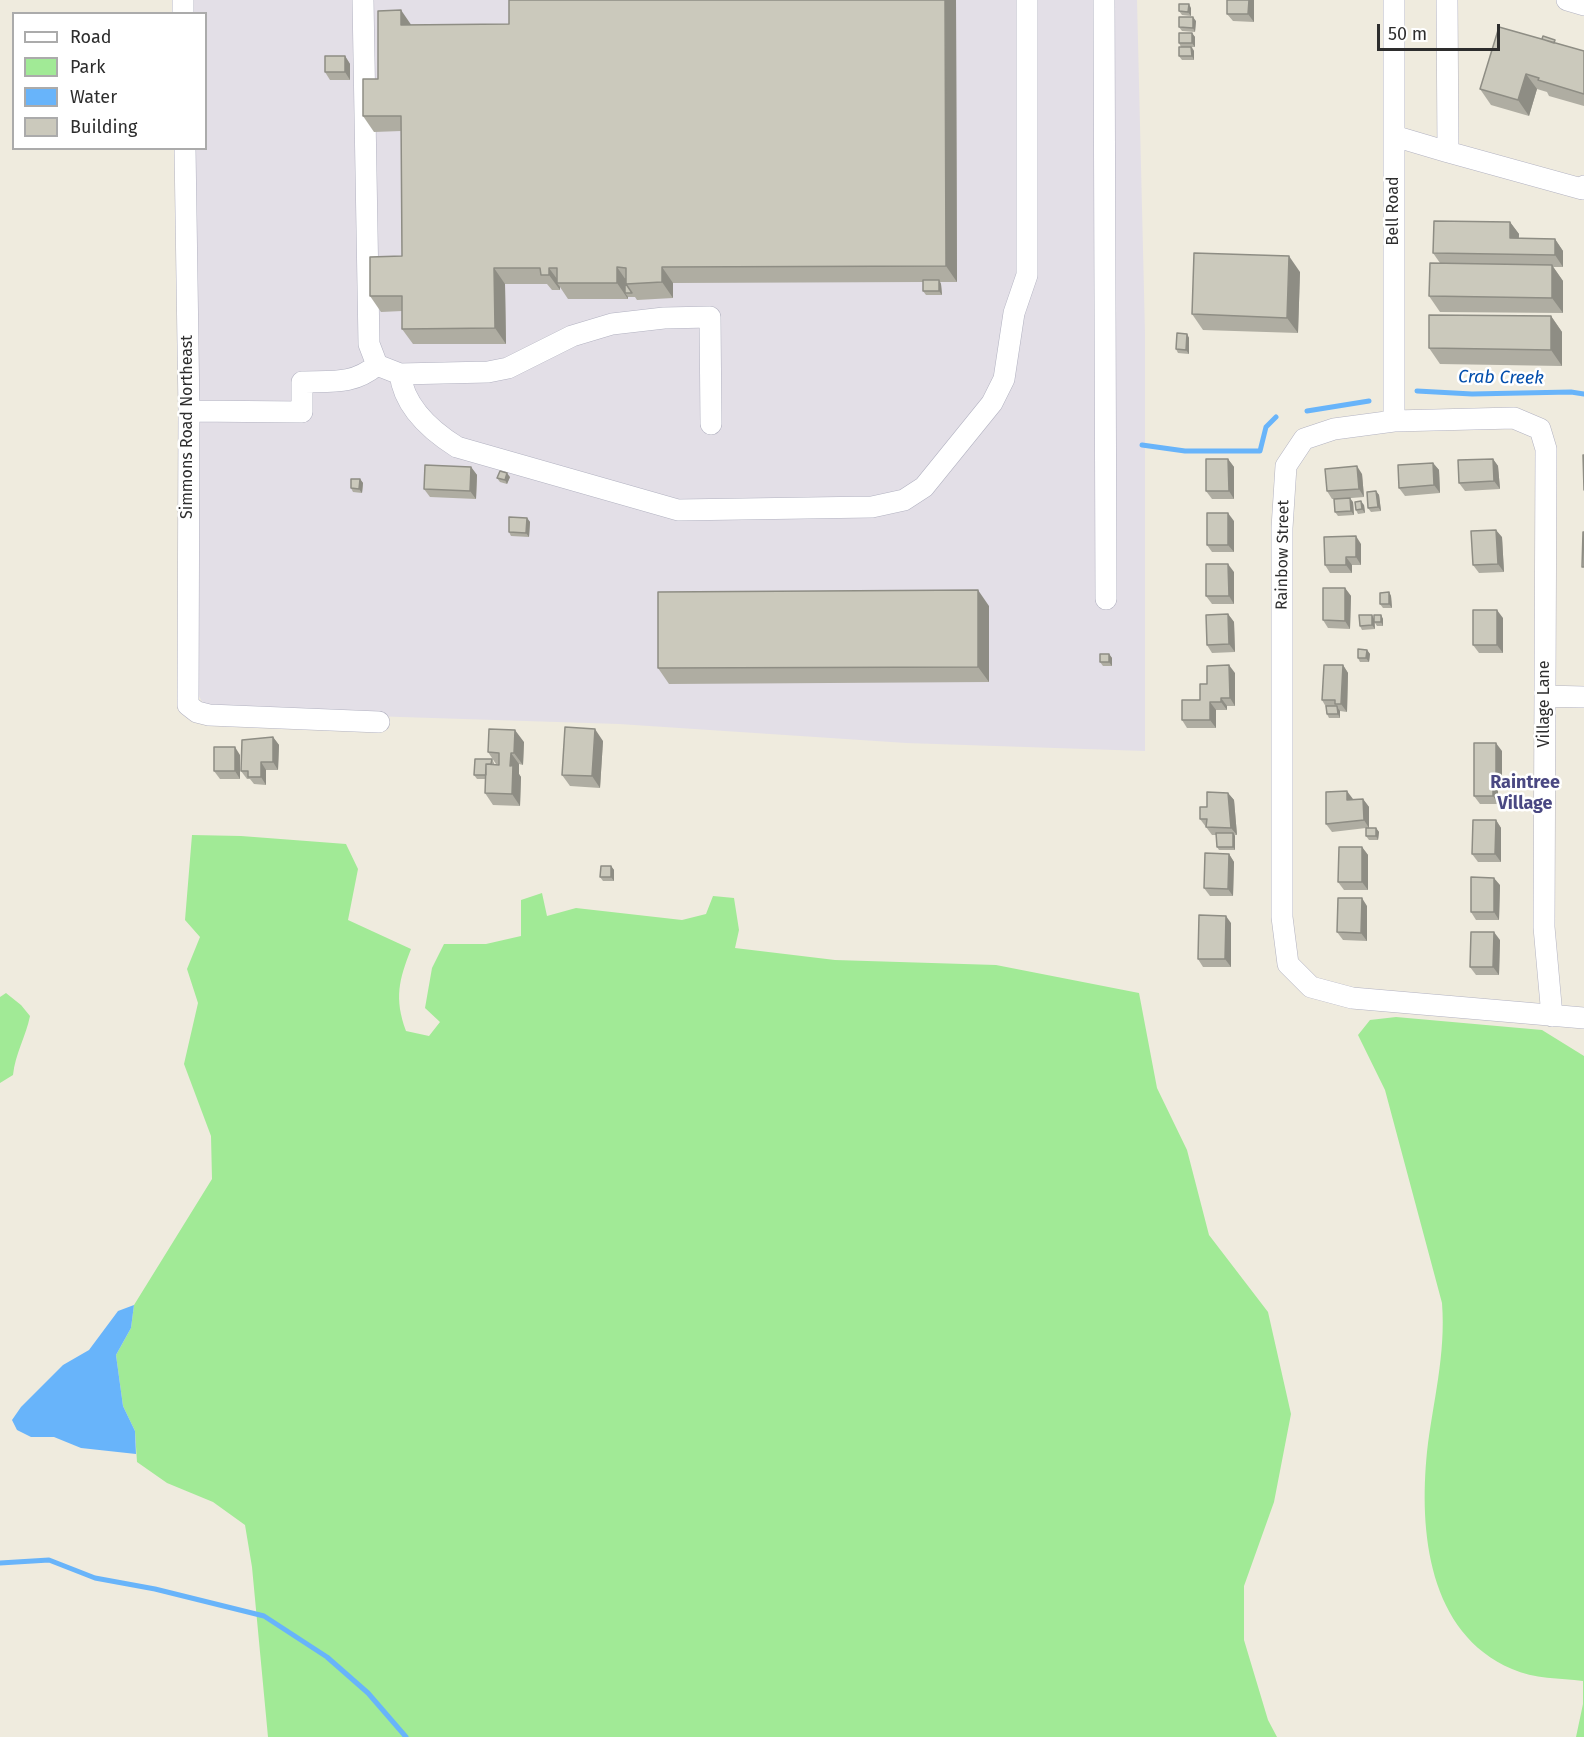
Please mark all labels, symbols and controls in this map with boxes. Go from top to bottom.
legend [12,12,207,150]
scale bar [1380,12,1503,50]
text: 50 m [1388,23,1427,45]
text: Road [70,26,112,48]
text: Park [70,56,105,78]
text: Water [70,86,117,108]
text: Building [70,116,137,138]
street label: Bell Road [1384,177,1404,245]
street label: Simmons Road Northeast [178,335,198,519]
water label: Crab Creek [1458,366,1544,390]
street label: Rainbow Street [1272,500,1294,610]
street label: Village Lane [1535,661,1555,747]
district label: Raintree Village [1490,772,1560,814]

